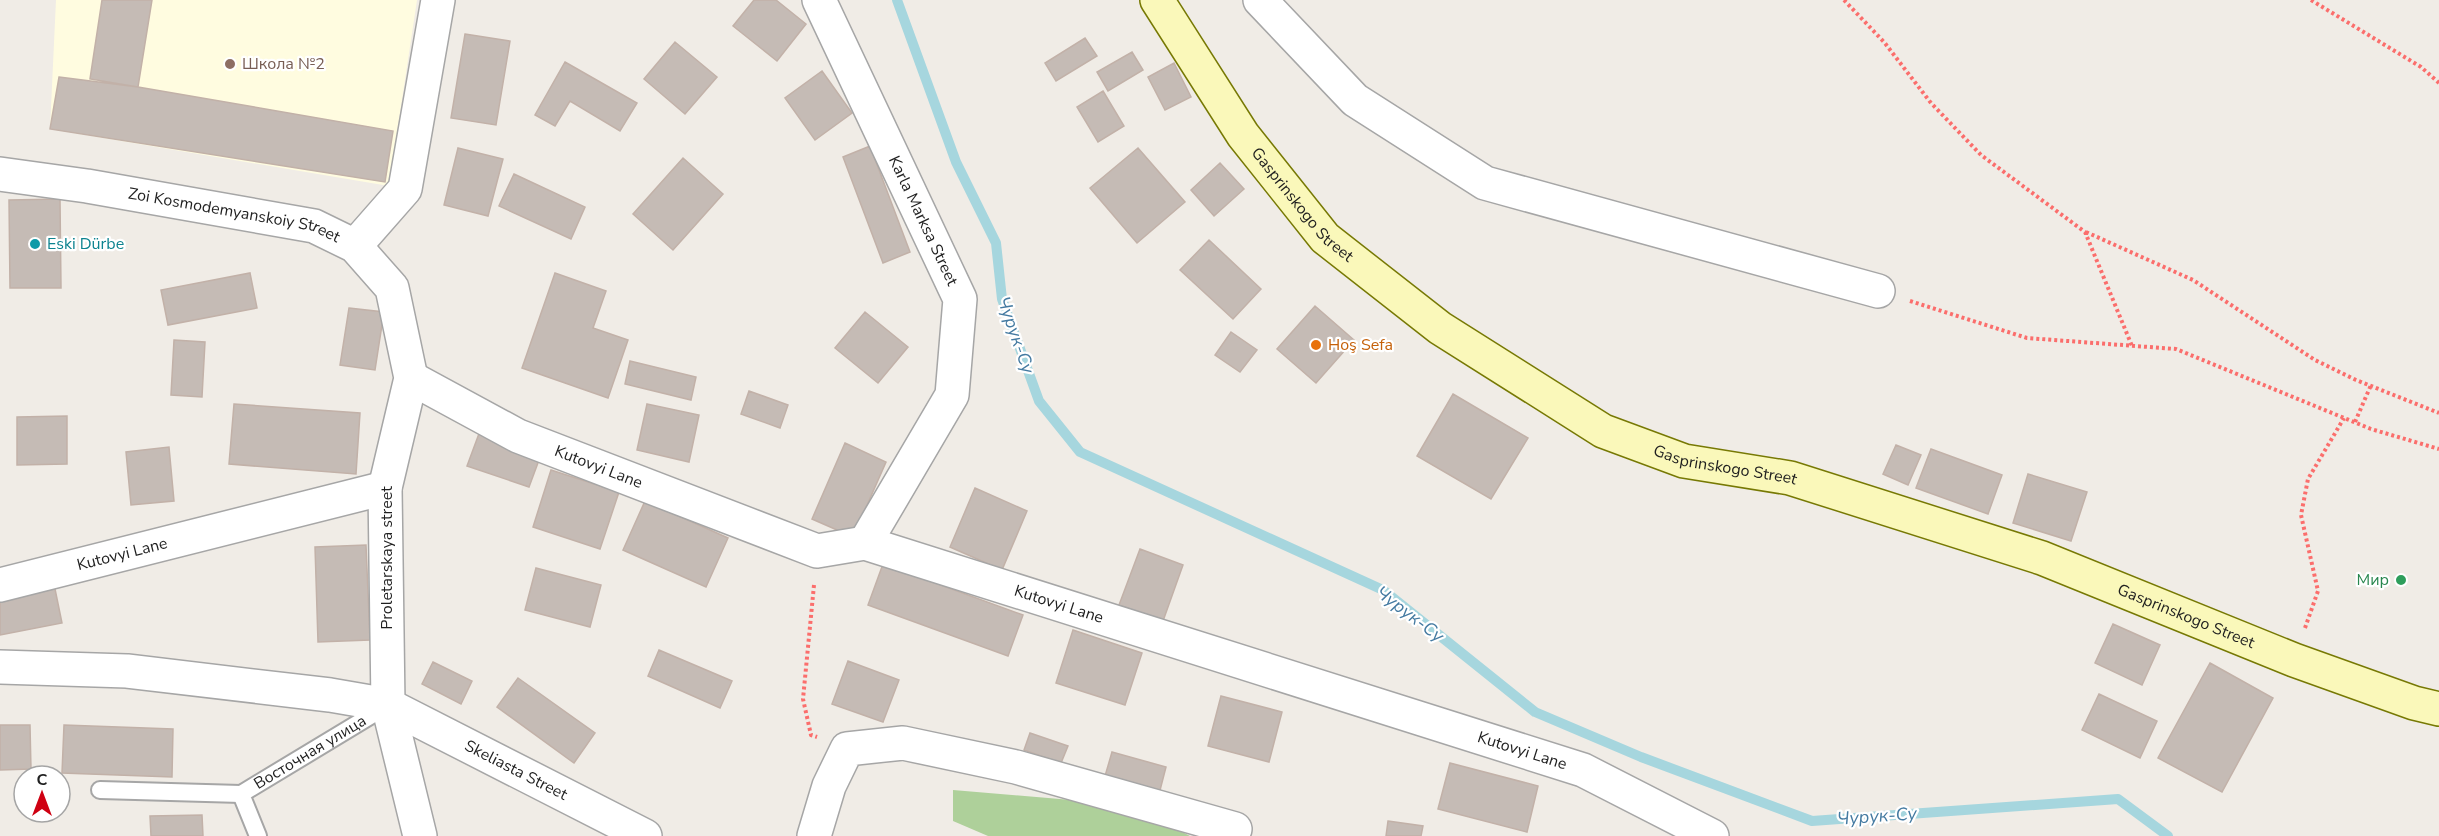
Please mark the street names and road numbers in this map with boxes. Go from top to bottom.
street label: Gasprinskogo Street [1246,143,1358,267]
street label: Karla Marksa Street [883,152,963,290]
street label: Zoi Kosmodemyanskoiy Street [126,182,344,248]
street label: Kutovyi Lane [551,440,646,494]
street label: Gasprinskogo Street [1650,440,1800,491]
street label: Proletarskaya street [376,486,398,630]
street label: Kutovyi Lane [75,532,170,576]
street label: Gasprinskogo Street [2114,579,2258,654]
street label: Kutovyi Lane [1011,580,1106,629]
street label: Восточная улица [250,710,370,795]
street label: Kutovyi Lane [1475,726,1570,775]
street label: Skeliasta Street [461,735,572,806]

